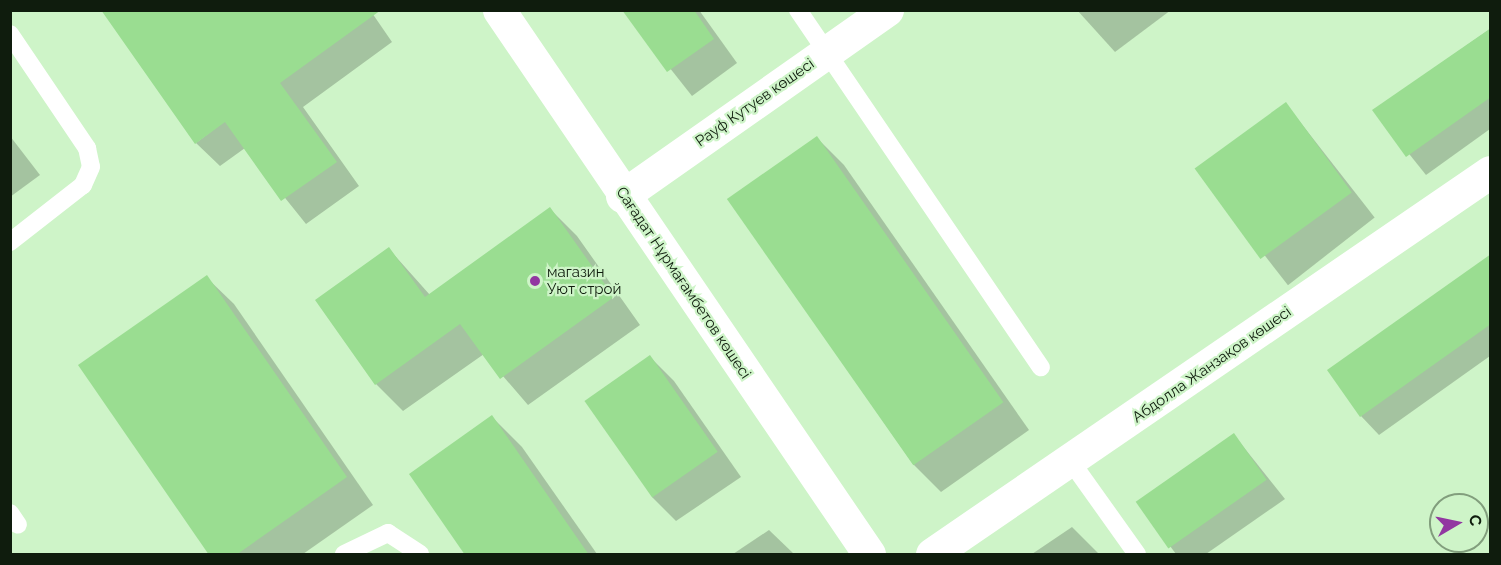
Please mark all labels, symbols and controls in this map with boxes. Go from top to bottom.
street label: Рауф Кутуев көшесі [692,55,818,151]
street label: Сағадат Нұрмағамбетов көшесі [612,184,754,382]
place label: магазин Уют строй [547,263,621,298]
marker: магазин Уют строй [528,274,542,288]
street label: Абдолла Жанзақов көшесі [1129,303,1295,427]
north arrow [1429,493,1489,553]
text: С [1465,514,1486,527]

